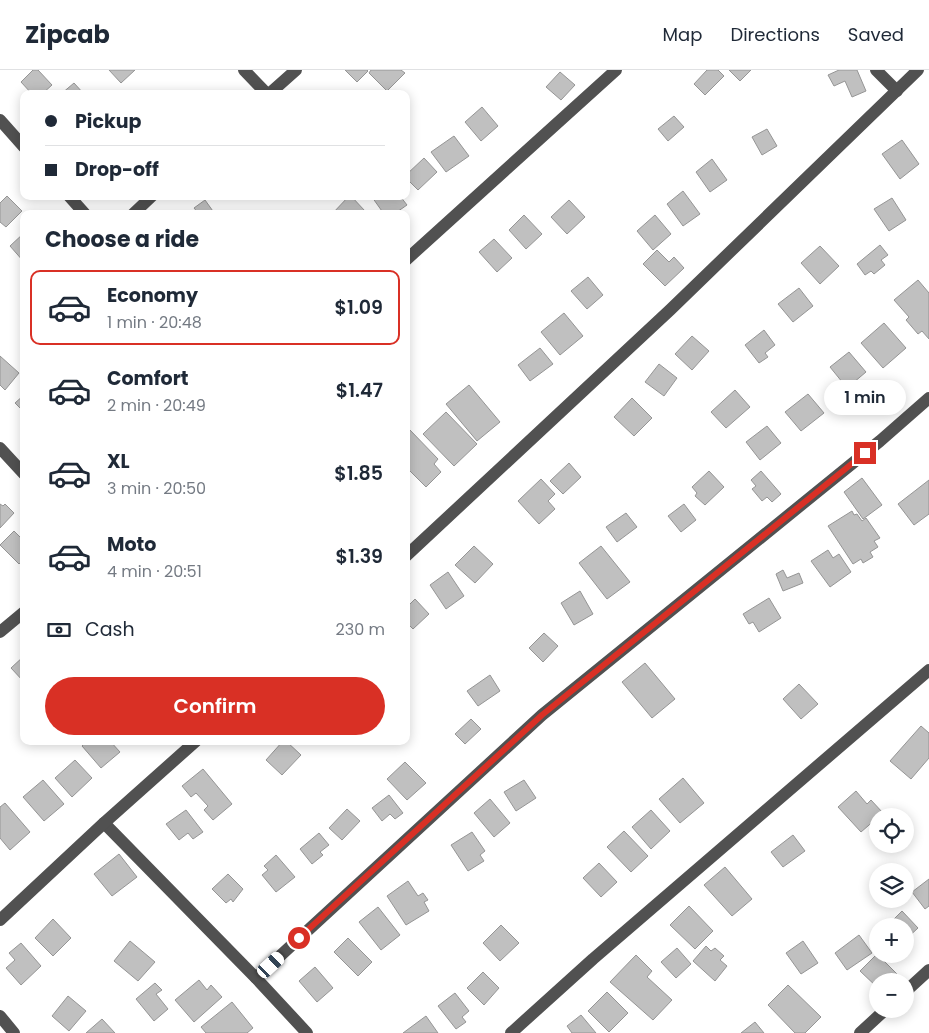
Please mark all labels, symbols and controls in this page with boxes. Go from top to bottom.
text: Zipcab [25,18,110,51]
text: Map [663,22,702,47]
text: Directions [730,22,820,47]
text: Saved [848,22,904,47]
text: Pickup [75,108,141,135]
text: Drop-off [75,156,159,183]
text: Choose a ride [45,224,199,255]
text: Economy [107,282,198,309]
icon: car [47,285,92,330]
text: $1.09 [335,294,383,321]
text: 1 min · 20:48 [107,311,202,334]
text: Comfort [107,365,189,392]
icon: car [47,368,92,413]
text: $1.47 [336,377,383,404]
callout: 1 min [824,380,906,416]
text: 1 min [844,386,886,409]
text: 2 min · 20:49 [107,394,206,417]
route end [854,442,876,464]
text: XL [107,448,130,475]
icon: car [47,451,92,496]
text: $1.85 [334,460,383,487]
text: 3 min · 20:50 [107,477,206,500]
text: Moto [107,531,156,558]
icon: car [47,534,92,579]
text: $1.39 [335,543,383,570]
text: 4 min · 20:51 [107,560,202,583]
icon: cash [45,616,73,644]
text: Cash [85,616,135,643]
text: 230 m [336,618,385,641]
button: Confirm [45,677,385,735]
map controls [869,808,914,1018]
button: locate [869,808,914,853]
button: layers [869,863,914,908]
button: + [869,918,914,963]
route start [288,927,310,949]
car [254,949,287,981]
button: − [869,973,914,1018]

